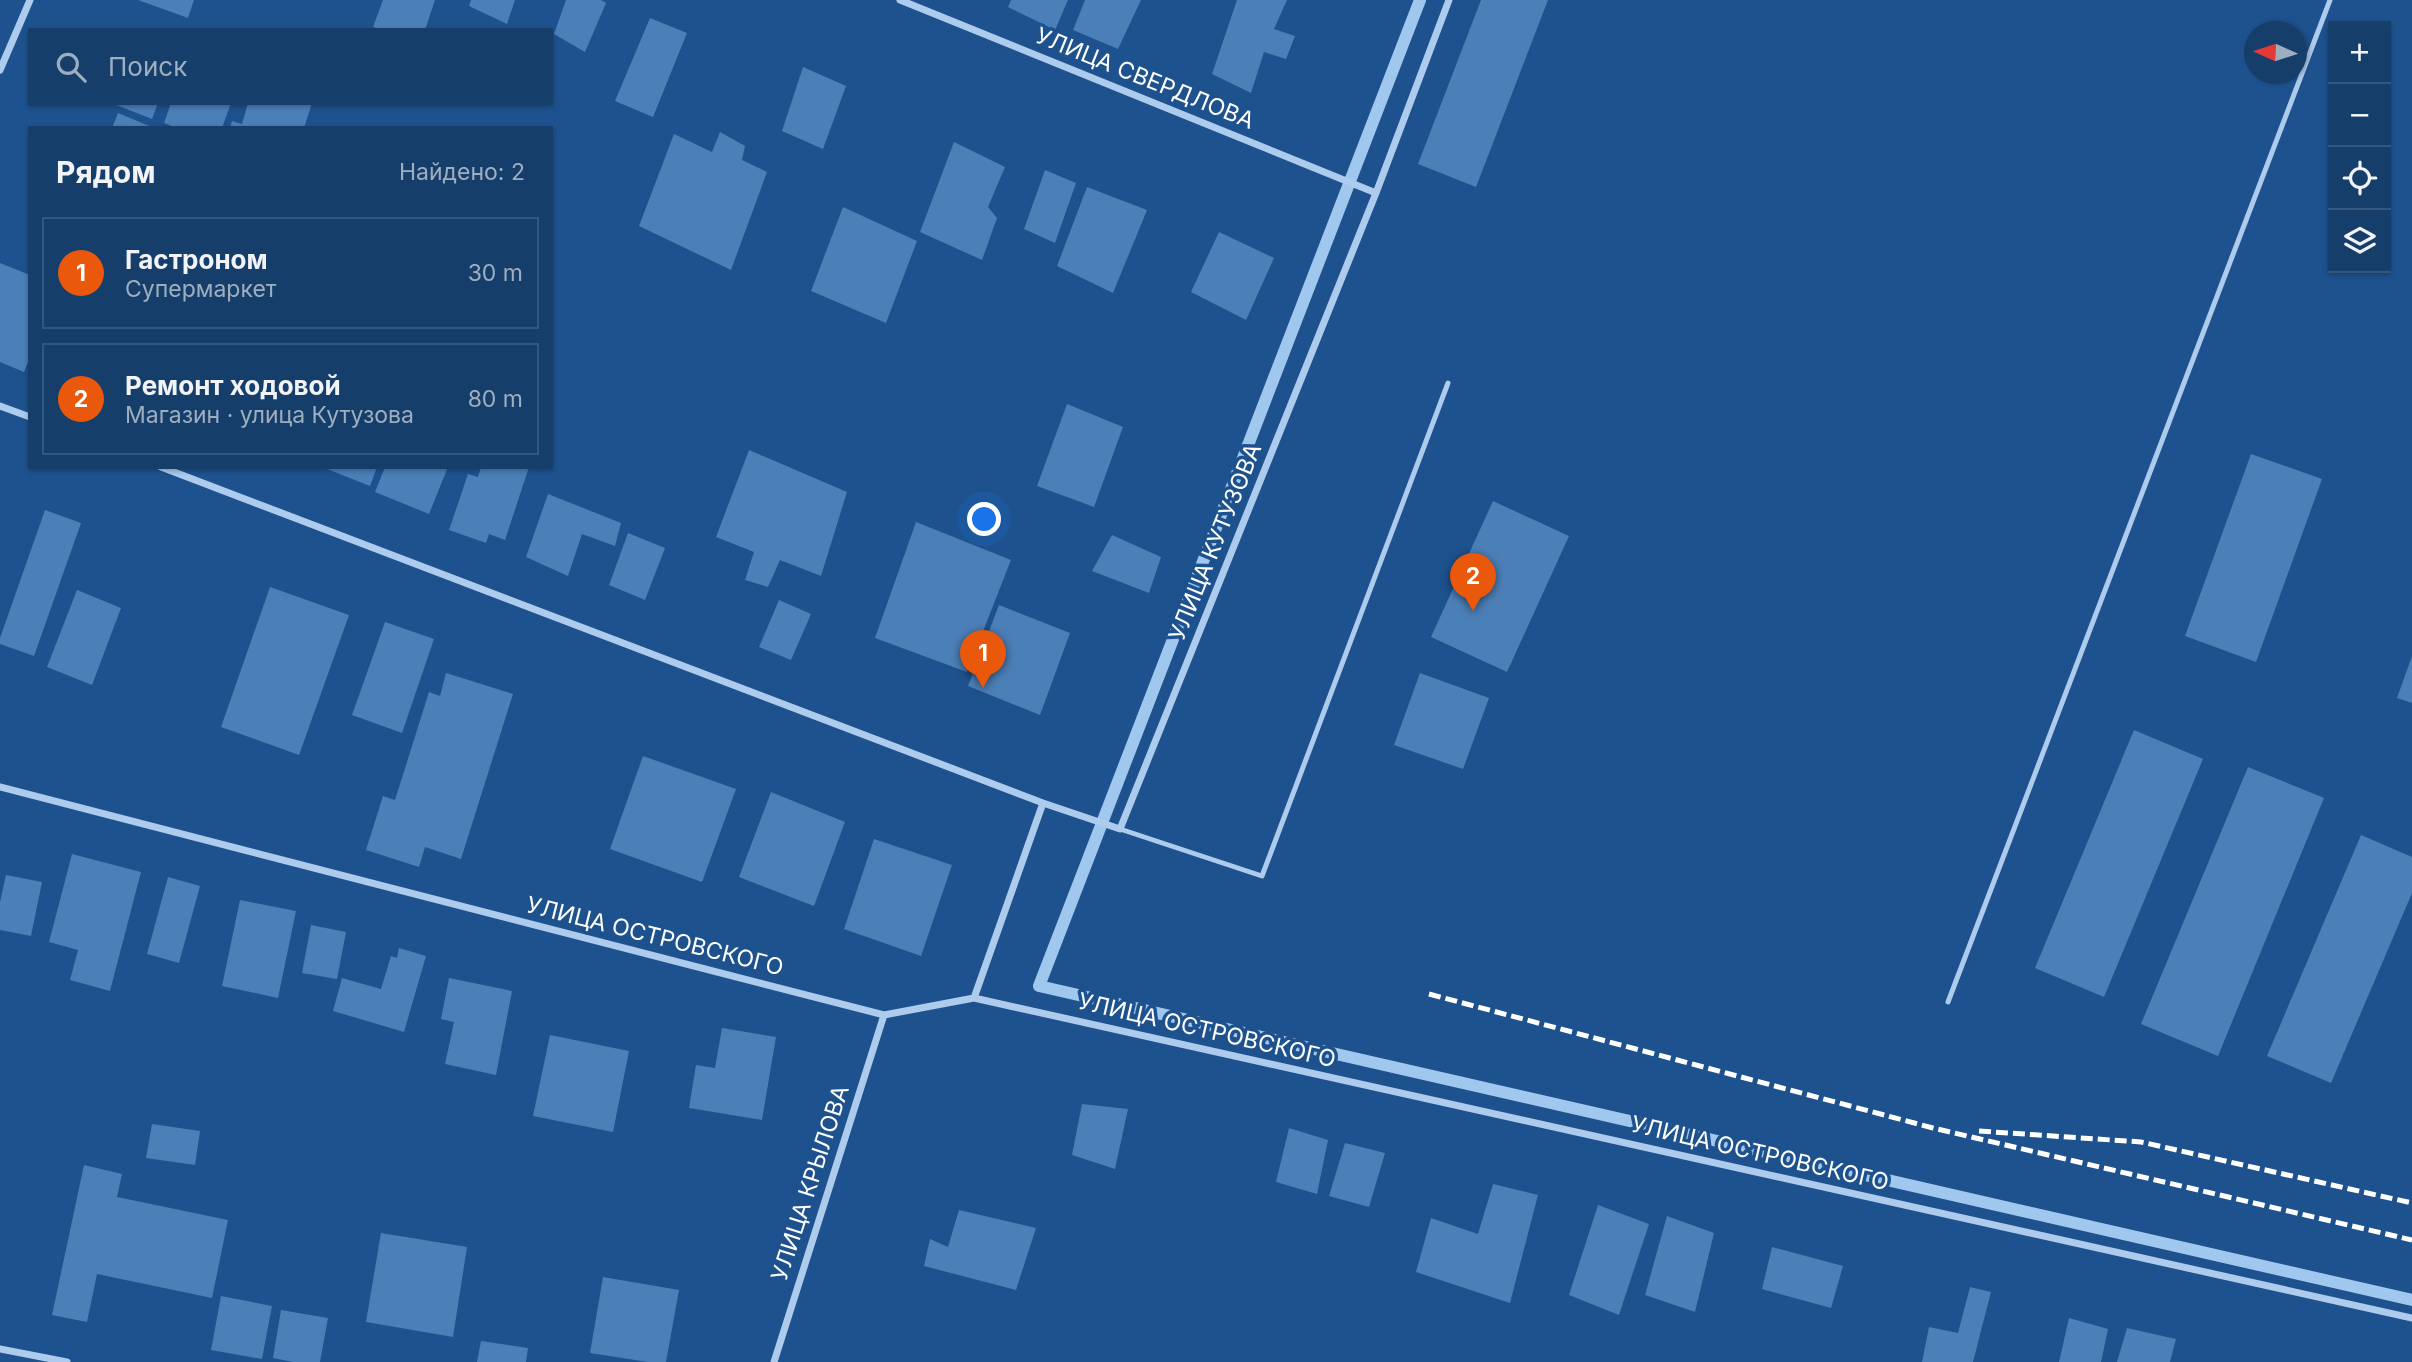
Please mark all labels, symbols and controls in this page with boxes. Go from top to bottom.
street label: УЛИЦА СВЕРДЛОВА [1032,21,1259,135]
north arrow [2244,21,2307,84]
map controls [2328,21,2391,273]
button: + [2328,21,2391,84]
search box [28,28,553,105]
icon: search [52,48,90,86]
text: Поиск [108,51,187,82]
button: − [2328,84,2391,147]
button: locate [2328,147,2391,210]
text: Рядом [56,154,156,190]
text: Найдено: 2 [399,158,525,186]
button: layers [2328,210,2391,273]
text: Гастроном [125,244,268,275]
text: 1 [76,259,86,287]
text: 30 m [468,259,523,287]
text: Супермаркет [125,275,277,303]
text: Ремонт ходовой [125,370,341,401]
text: 2 [74,385,88,413]
text: 80 m [468,385,523,413]
text: Магазин · улица Кутузова [125,401,414,429]
street label: УЛИЦА КУТУЗОВА [1163,439,1267,645]
your location [967,502,1001,536]
pin: 2 [1450,553,1496,611]
pin: 1 [960,630,1006,688]
street label: УЛИЦА ОСТРОВСКОГО [524,891,786,981]
street label: УЛИЦА ОСТРОВСКОГО [1075,987,1339,1073]
street label: УЛИЦА КРЫЛОВА [765,1082,855,1284]
street label: УЛИЦА ОСТРОВСКОГО [1628,1110,1892,1196]

